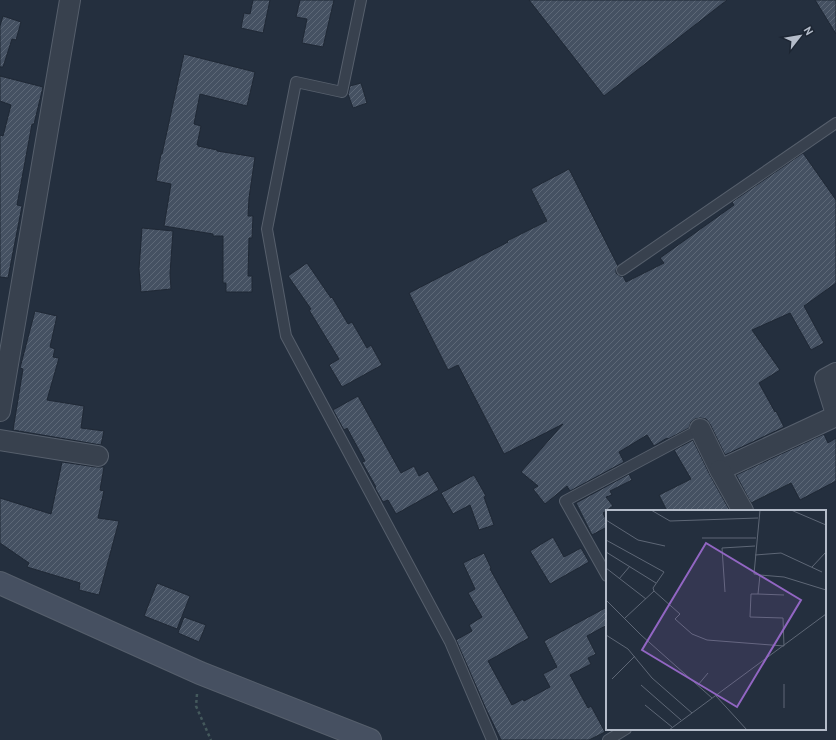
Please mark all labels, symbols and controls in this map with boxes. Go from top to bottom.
north arrow [780,16,820,56]
text: N [801,24,816,38]
inset map [606,510,826,730]

